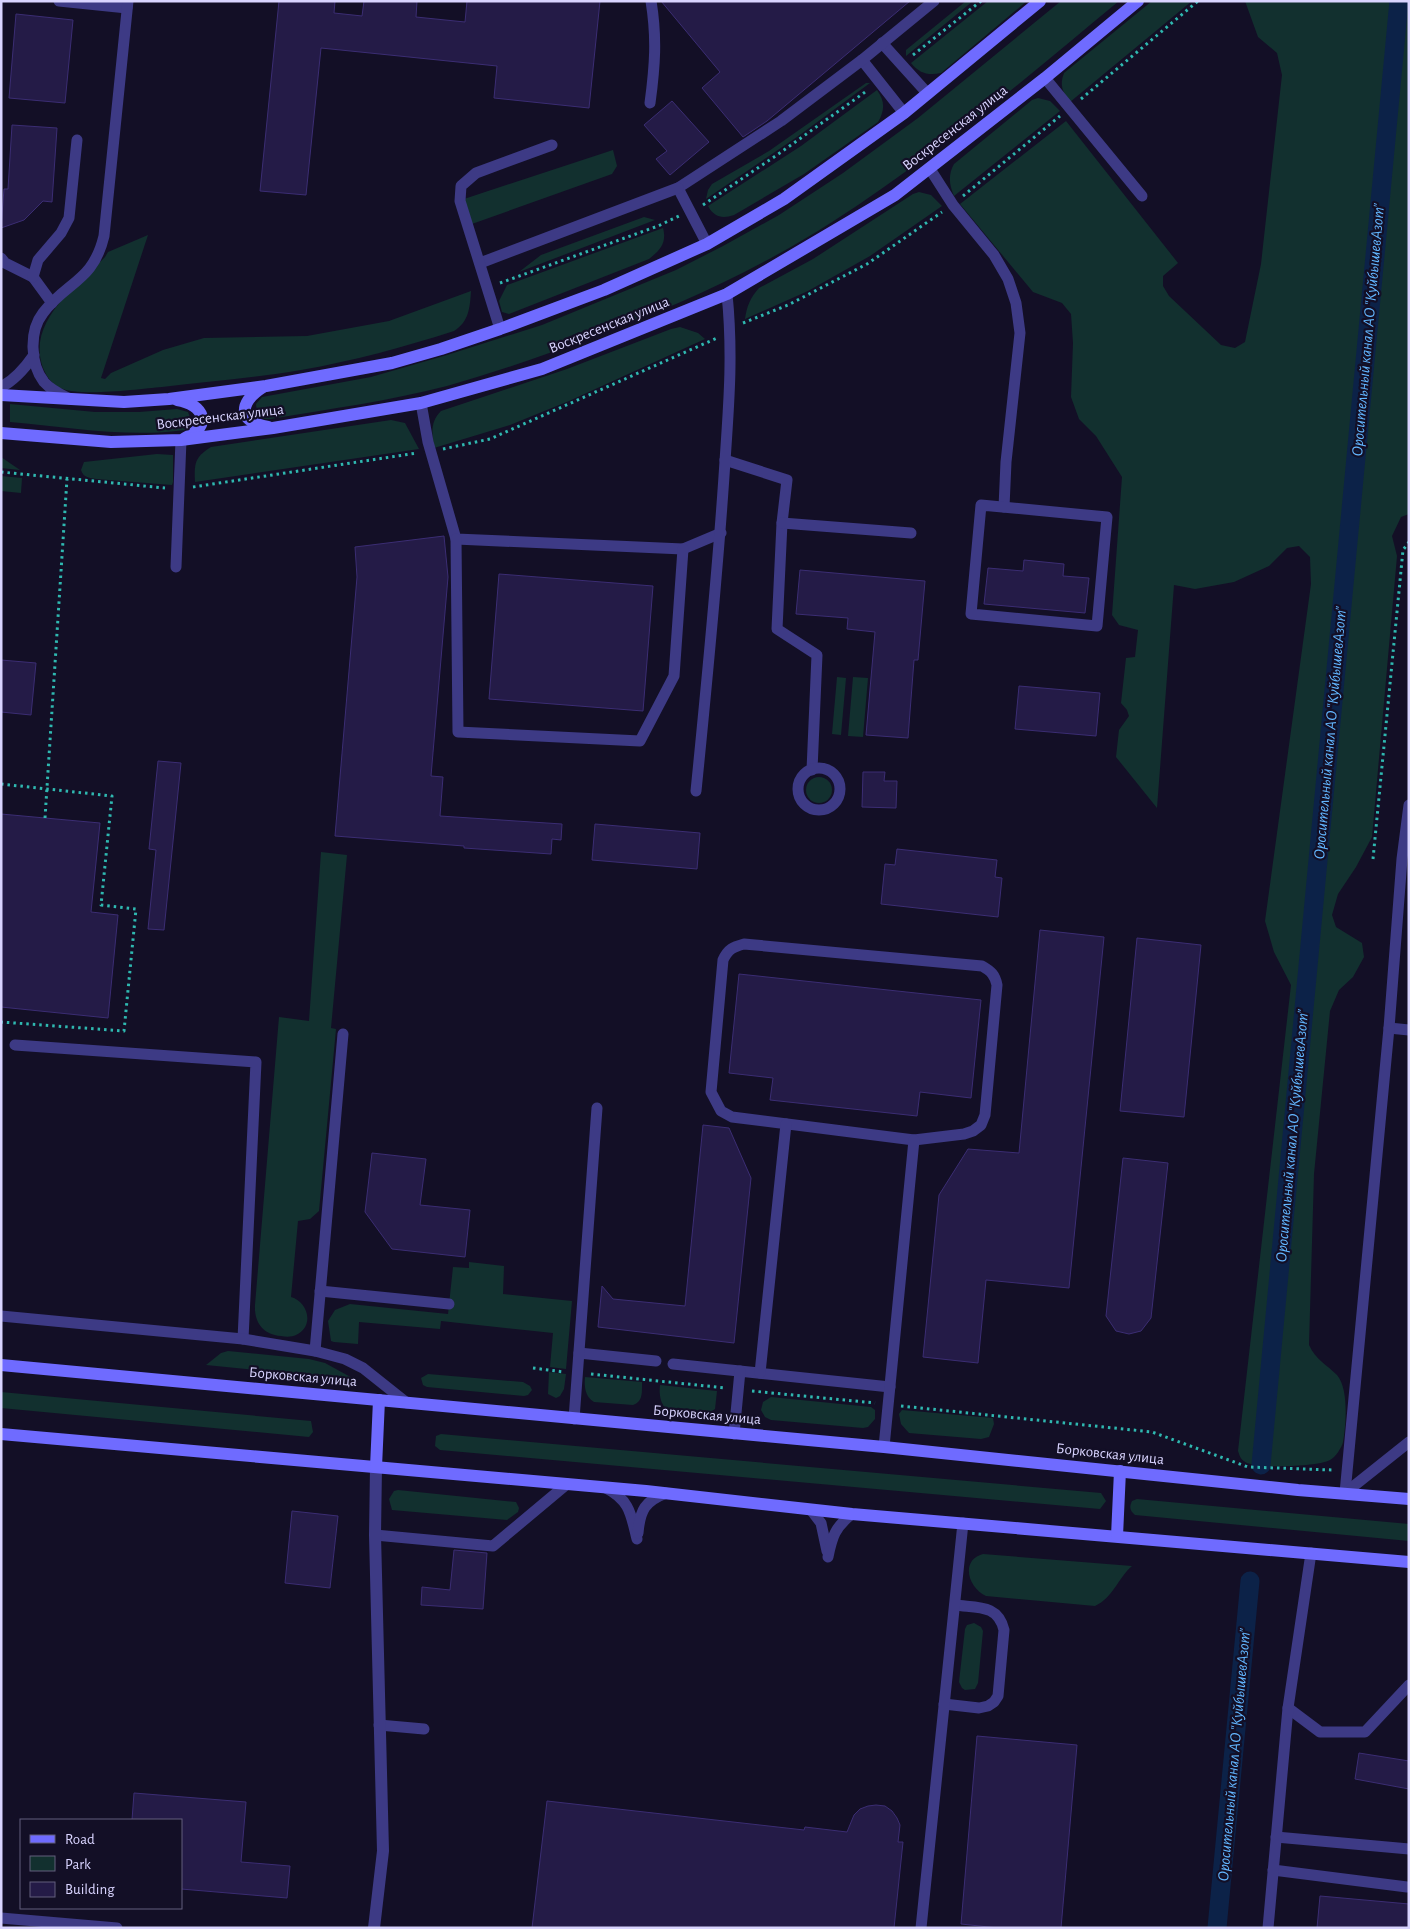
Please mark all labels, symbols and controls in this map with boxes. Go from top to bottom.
street label: Воскресенская улица [900,83,1010,173]
water label: Оросительный канал АО "КуйбышевАзот" [1349,202,1388,457]
street label: Воскресенская улица [547,294,671,356]
street label: Воскресенская улица [155,402,285,432]
water label: Оросительный канал АО "КуйбышевАзот" [1311,605,1350,860]
water label: Оросительный канал АО "КуйбышевАзот" [1273,1008,1312,1263]
street label: Борковская улица [248,1365,358,1389]
street label: Борковская улица [652,1403,762,1427]
street label: Борковская улица [1055,1441,1165,1467]
water label: Оросительный канал АО "КуйбышевАзот" [1215,1627,1254,1882]
legend [20,1819,182,1909]
text: Road [65,1832,95,1847]
text: Park [65,1857,91,1872]
text: Building [65,1882,115,1897]

